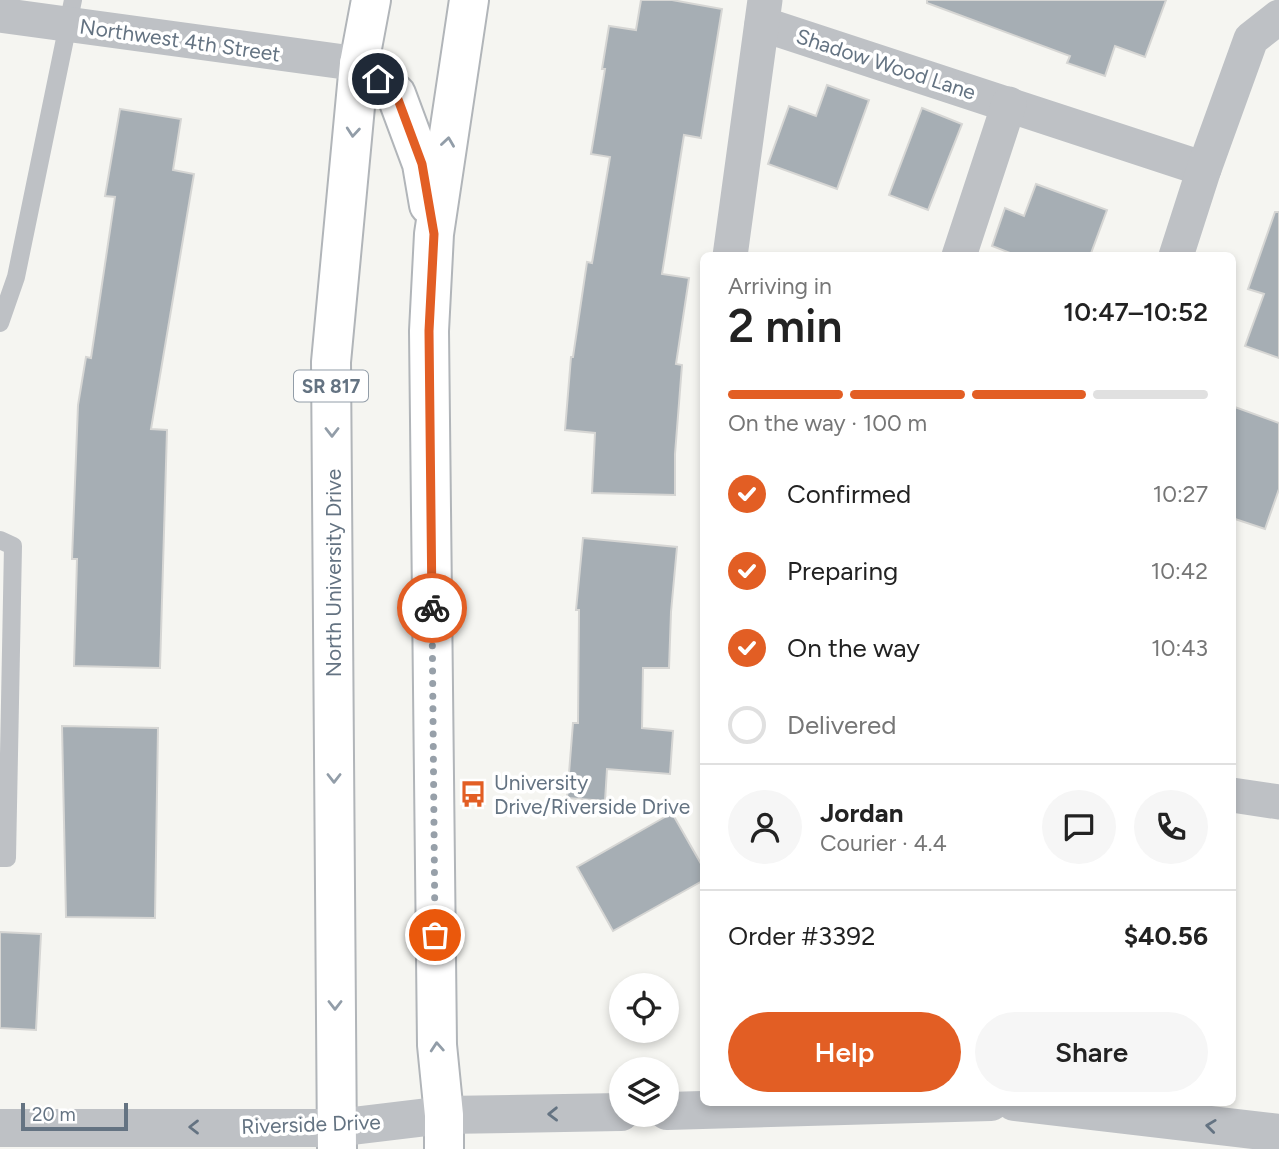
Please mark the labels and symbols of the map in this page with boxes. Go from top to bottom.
street label: Northwest 4th Street [78,14,282,66]
street label: Shadow Wood Lane [793,23,979,105]
pin [348,49,408,109]
one-way arrow [346,127,361,138]
one-way arrow [440,137,455,148]
road number: SR 817 [294,370,368,402]
one-way arrow [324,428,340,438]
street label: North University Drive [321,469,346,677]
courier [397,573,467,643]
place label: University Drive/Riverside Drive [494,770,690,819]
one-way arrow [326,773,342,784]
bus stop icon: University Drive/Riverside Drive [458,779,488,809]
pin [405,905,465,965]
one-way arrow [327,1001,343,1011]
one-way arrow [430,1042,445,1053]
scale bar [21,1100,128,1132]
one-way arrow [547,1106,558,1121]
street label: Riverside Drive [241,1109,381,1139]
one-way arrow [1205,1118,1217,1133]
one-way arrow [188,1119,199,1135]

